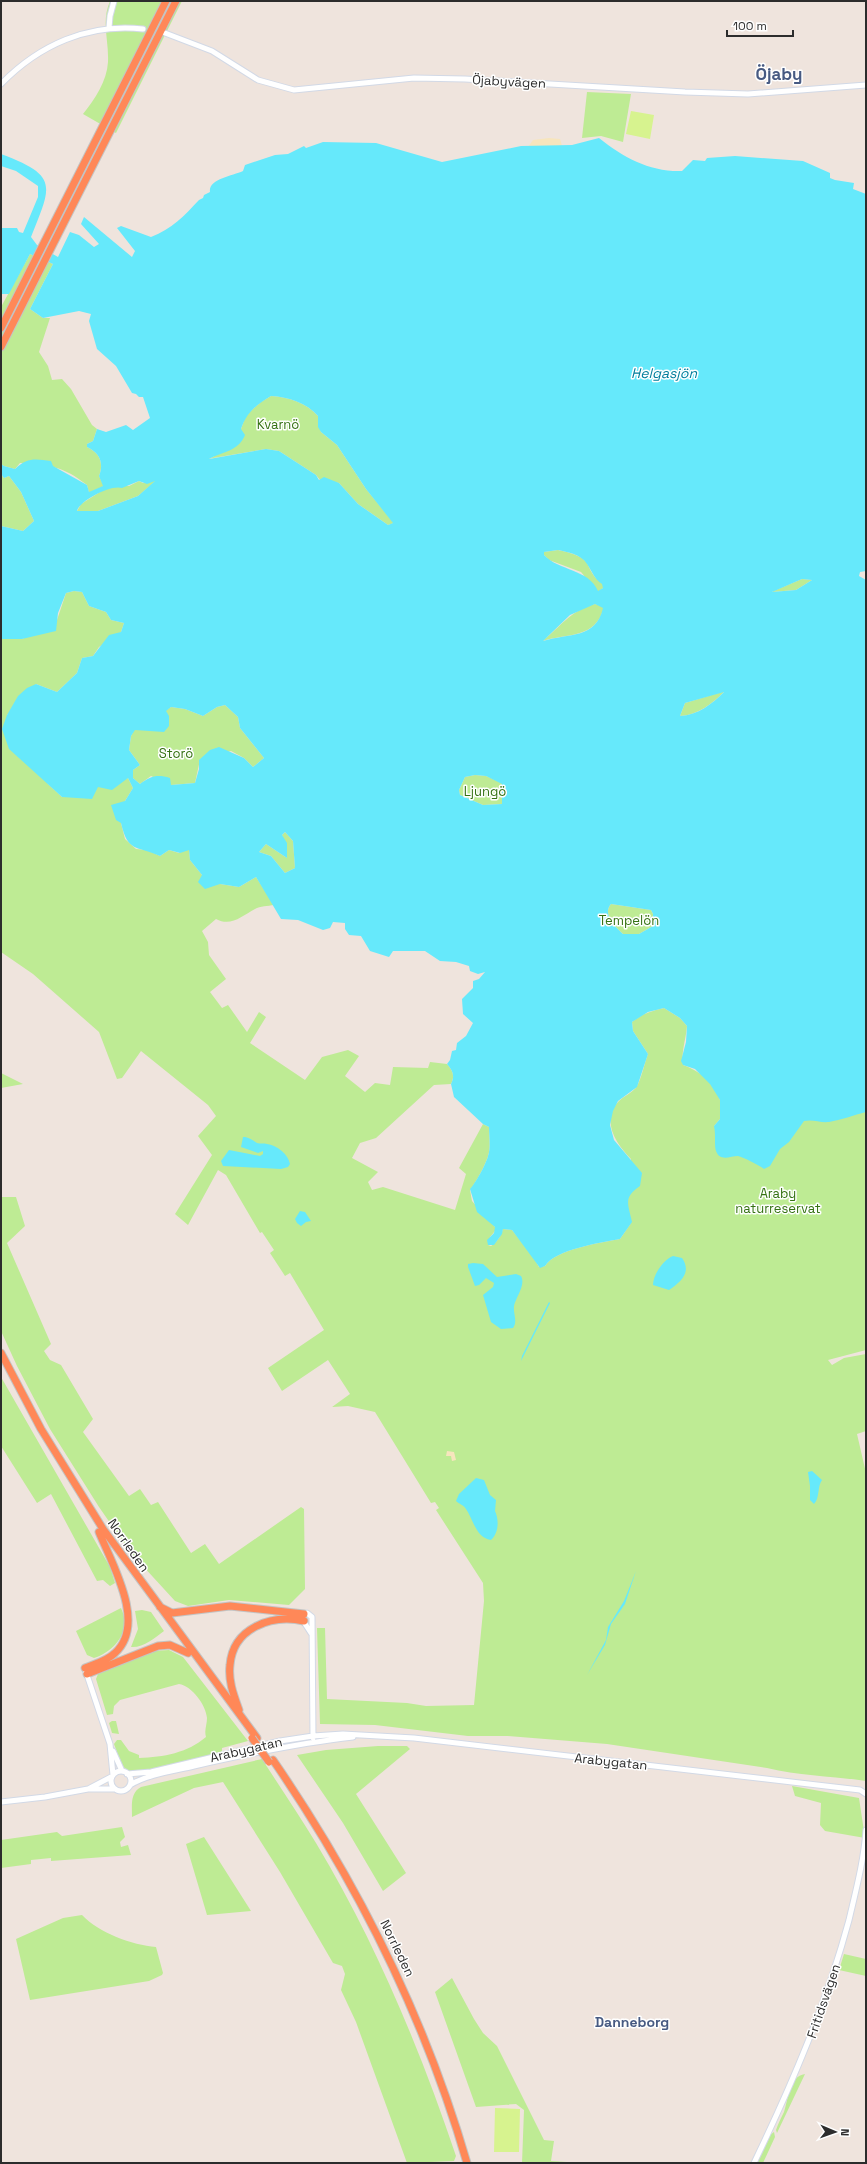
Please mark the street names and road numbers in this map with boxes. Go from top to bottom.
street label: Öjabyvägen [472,71,546,92]
street label: Norrleden [104,1515,153,1575]
street label: Arabygatan [208,1733,284,1766]
street label: Arabygatan [574,1749,648,1774]
street label: Norrleden [376,1917,419,1980]
street label: Fritidsvägen [803,1962,844,2041]

